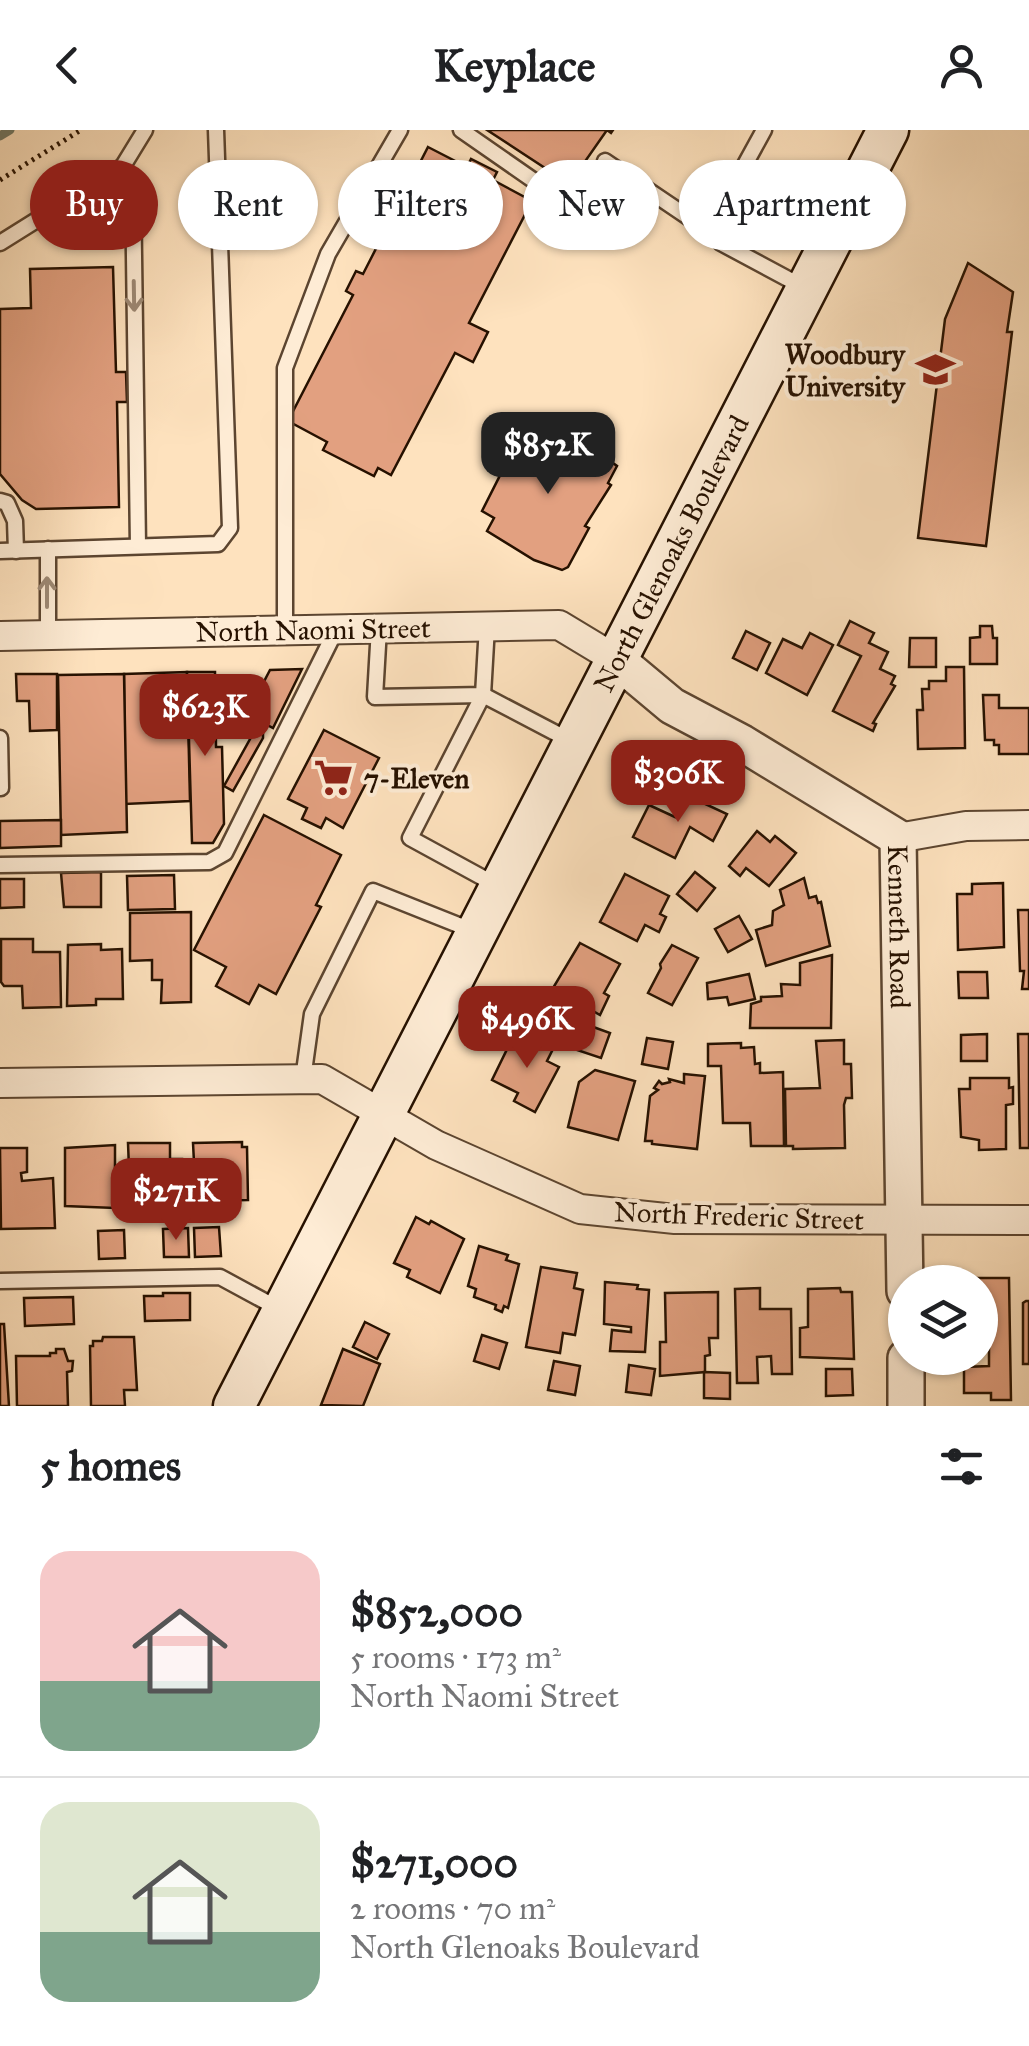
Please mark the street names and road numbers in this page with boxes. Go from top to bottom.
street label: North Glenoaks Boulevard [586,409,756,698]
street label: North Naomi Street [195,610,431,650]
street label: Kenneth Road [881,844,918,1009]
street label: North Frederic Street [613,1194,865,1238]

